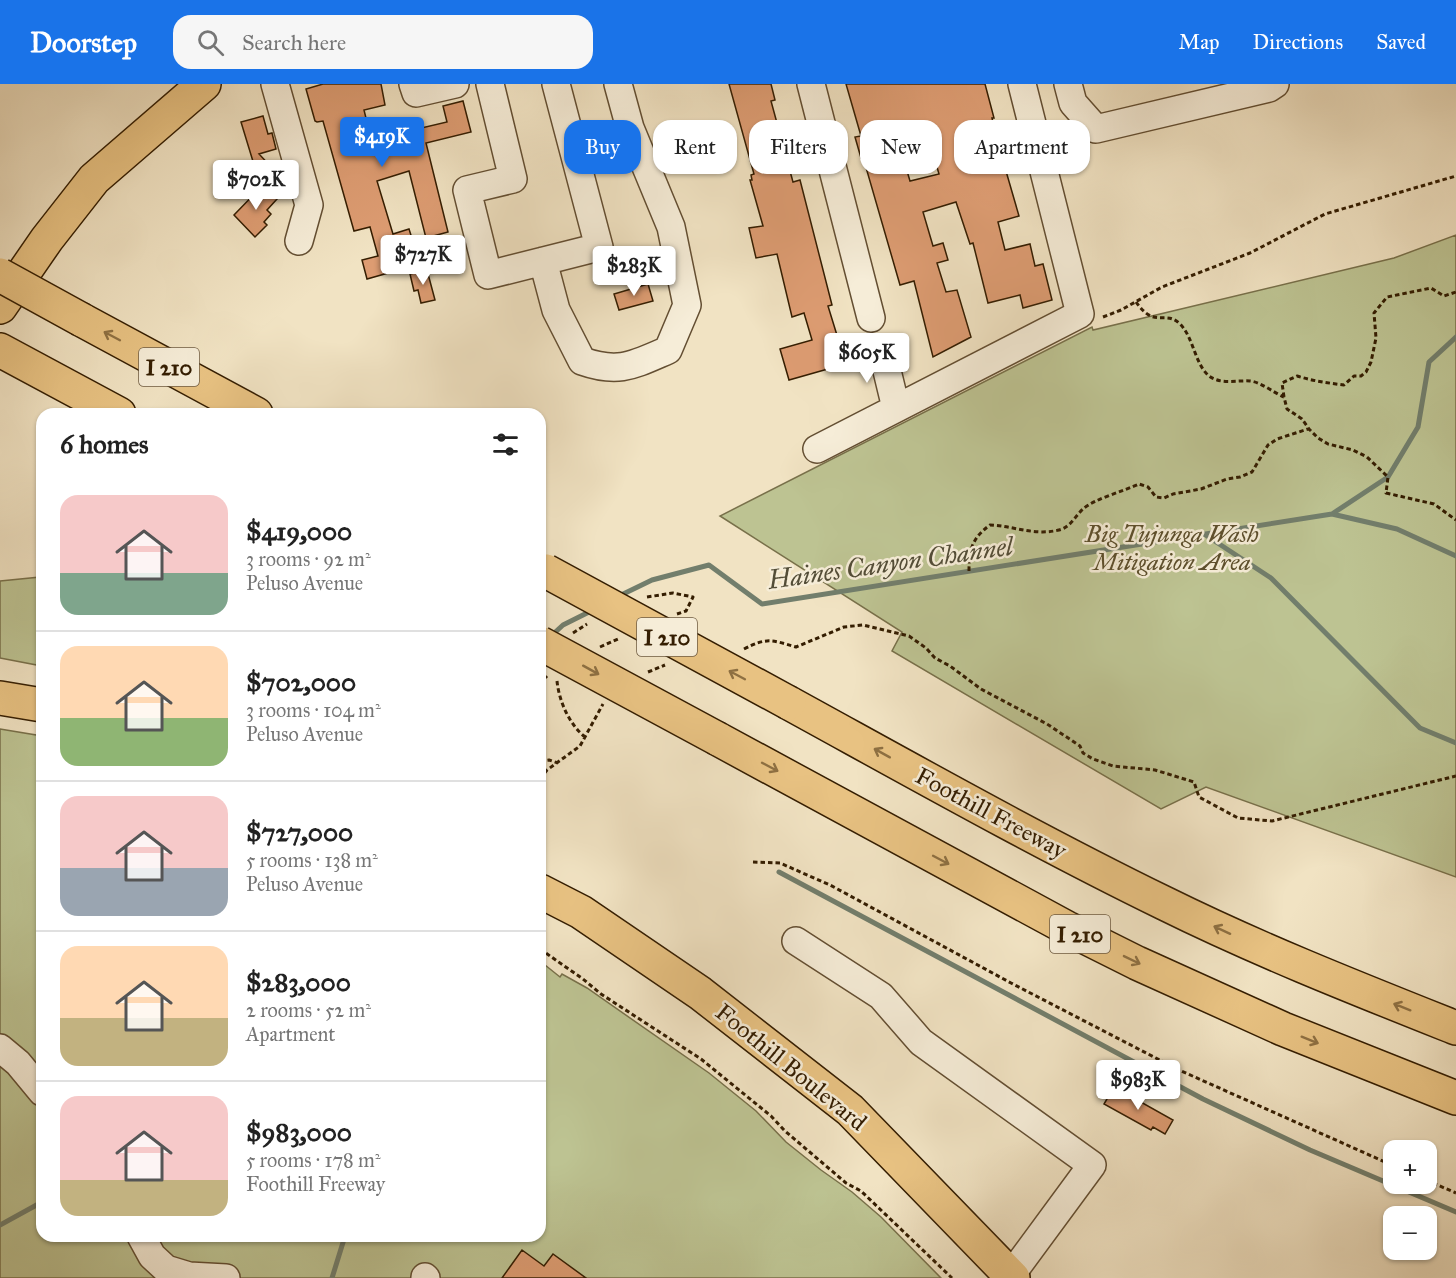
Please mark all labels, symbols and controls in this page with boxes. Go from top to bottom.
search box [173,15,593,69]
text: Doorstep [30,25,137,60]
icon: search [194,26,227,59]
text: Search here [242,29,346,56]
text: Map [1179,29,1220,55]
text: Directions [1253,29,1343,55]
text: Saved [1376,29,1426,55]
pin: $419K [340,117,424,168]
chip: Buy [564,120,641,174]
chip: Rent [653,120,737,174]
chip: Filters [749,120,848,174]
chip: New [860,120,942,174]
chip: Apartment [954,120,1090,174]
text: $419K [354,124,410,148]
pin: $702K [214,160,298,211]
text: $702K [227,167,285,191]
pin: $727K [381,235,465,286]
text: $727K [395,242,451,266]
pin: $283K [592,246,676,297]
text: $283K [607,253,661,277]
one-way arrow [104,330,121,342]
pin: $605K [825,333,909,384]
text: $605K [838,340,896,364]
road number: I 210 [139,348,199,386]
text: 6 homes [60,428,149,460]
icon: filters [489,428,522,461]
text: $419,000 [246,515,352,547]
icon: home [108,519,180,591]
park label: Big Tujunga Wash Mitigation Area [1084,519,1259,577]
water label: Haines Canyon Channel [764,530,1017,596]
text: 3 rooms · 92 m² [246,547,371,571]
text: Peluso Avenue [246,571,363,595]
road number: I 210 [637,618,697,656]
one-way arrow [582,665,600,676]
text: $702,000 [246,666,356,698]
one-way arrow [729,669,747,680]
icon: home [108,670,180,742]
text: 3 rooms · 104 m² [246,698,381,722]
text: Peluso Avenue [246,722,363,746]
one-way arrow [873,747,891,758]
street label: Foothill Freeway [910,761,1072,866]
one-way arrow [760,762,778,773]
text: $727,000 [246,816,353,848]
icon: home [108,820,180,892]
text: 5 rooms · 138 m² [246,848,378,872]
one-way arrow [932,854,949,866]
text: Peluso Avenue [246,872,363,896]
road number: I 210 [1050,915,1110,953]
one-way arrow [1214,924,1232,936]
one-way arrow [1123,955,1141,967]
text: $283,000 [246,966,351,998]
icon: home [108,970,180,1042]
street label: Foothill Boulevard [709,997,873,1137]
text: 2 rooms · 52 m² [246,998,371,1022]
one-way arrow [1393,1000,1411,1011]
text: Apartment [246,1022,335,1046]
one-way arrow [1300,1035,1319,1046]
pin: $983K [1096,1060,1180,1111]
text: $983K [1110,1067,1166,1091]
text: $983,000 [246,1116,352,1148]
icon: home [108,1120,180,1192]
map controls [1383,1140,1437,1260]
button: + [1383,1140,1437,1194]
text: 5 rooms · 178 m² [246,1148,381,1172]
text: Foothill Freeway [246,1172,385,1196]
button: − [1383,1206,1437,1260]

